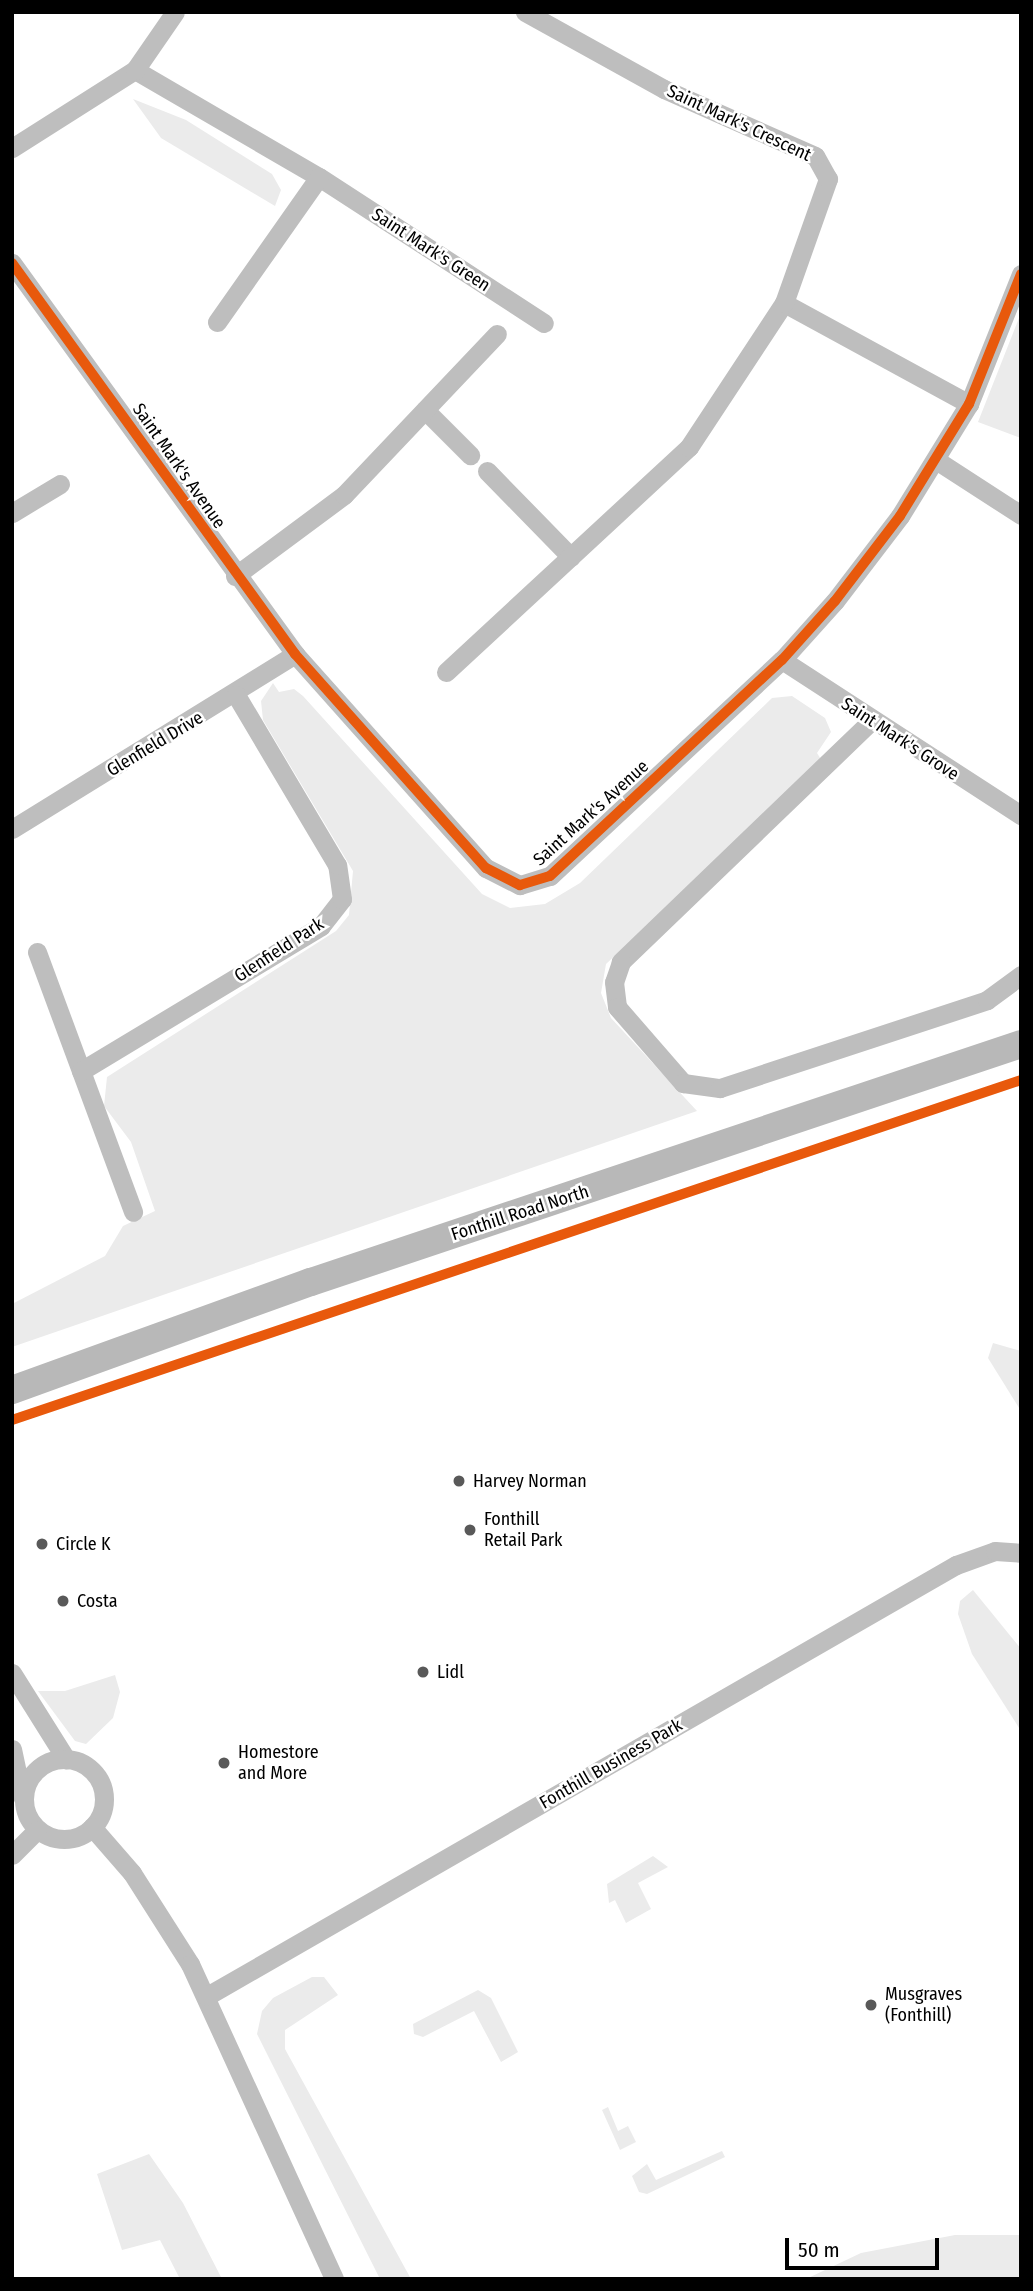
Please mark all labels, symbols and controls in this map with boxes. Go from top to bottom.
street label: Saint Mark's Crescent [664,80,814,166]
street label: Saint Mark's Green [368,204,494,296]
street label: Saint Mark's Avenue [128,399,230,533]
street label: Saint Mark's Grove [837,693,963,785]
street label: Glenfield Drive [103,707,207,781]
street label: Saint Mark's Avenue [529,756,653,870]
street label: Glenfield Park [230,913,328,987]
street label: Fonthill Road North [448,1181,592,1245]
place label: Harvey Norman [473,1470,587,1492]
marker: Harvey Norman [451,1473,467,1489]
place label: Fonthill Retail Park [484,1509,562,1552]
marker: Fonthill Retail Park [462,1522,478,1538]
place label: Circle K [56,1533,110,1555]
marker: Circle K [34,1536,50,1552]
place label: Costa [77,1590,118,1612]
marker: Costa [55,1593,71,1609]
place label: Lidl [437,1661,464,1683]
marker: Lidl [415,1664,431,1680]
street label: Fonthill Business Park [536,1714,686,1814]
place label: Homestore and More [238,1742,319,1784]
marker: Homestore and More [216,1755,232,1771]
place label: Musgraves (Fonthill) [885,1984,962,2026]
marker: Musgraves (Fonthill) [863,1997,879,2013]
scale bar [788,2224,942,2268]
text: 50 m [798,2237,840,2263]

